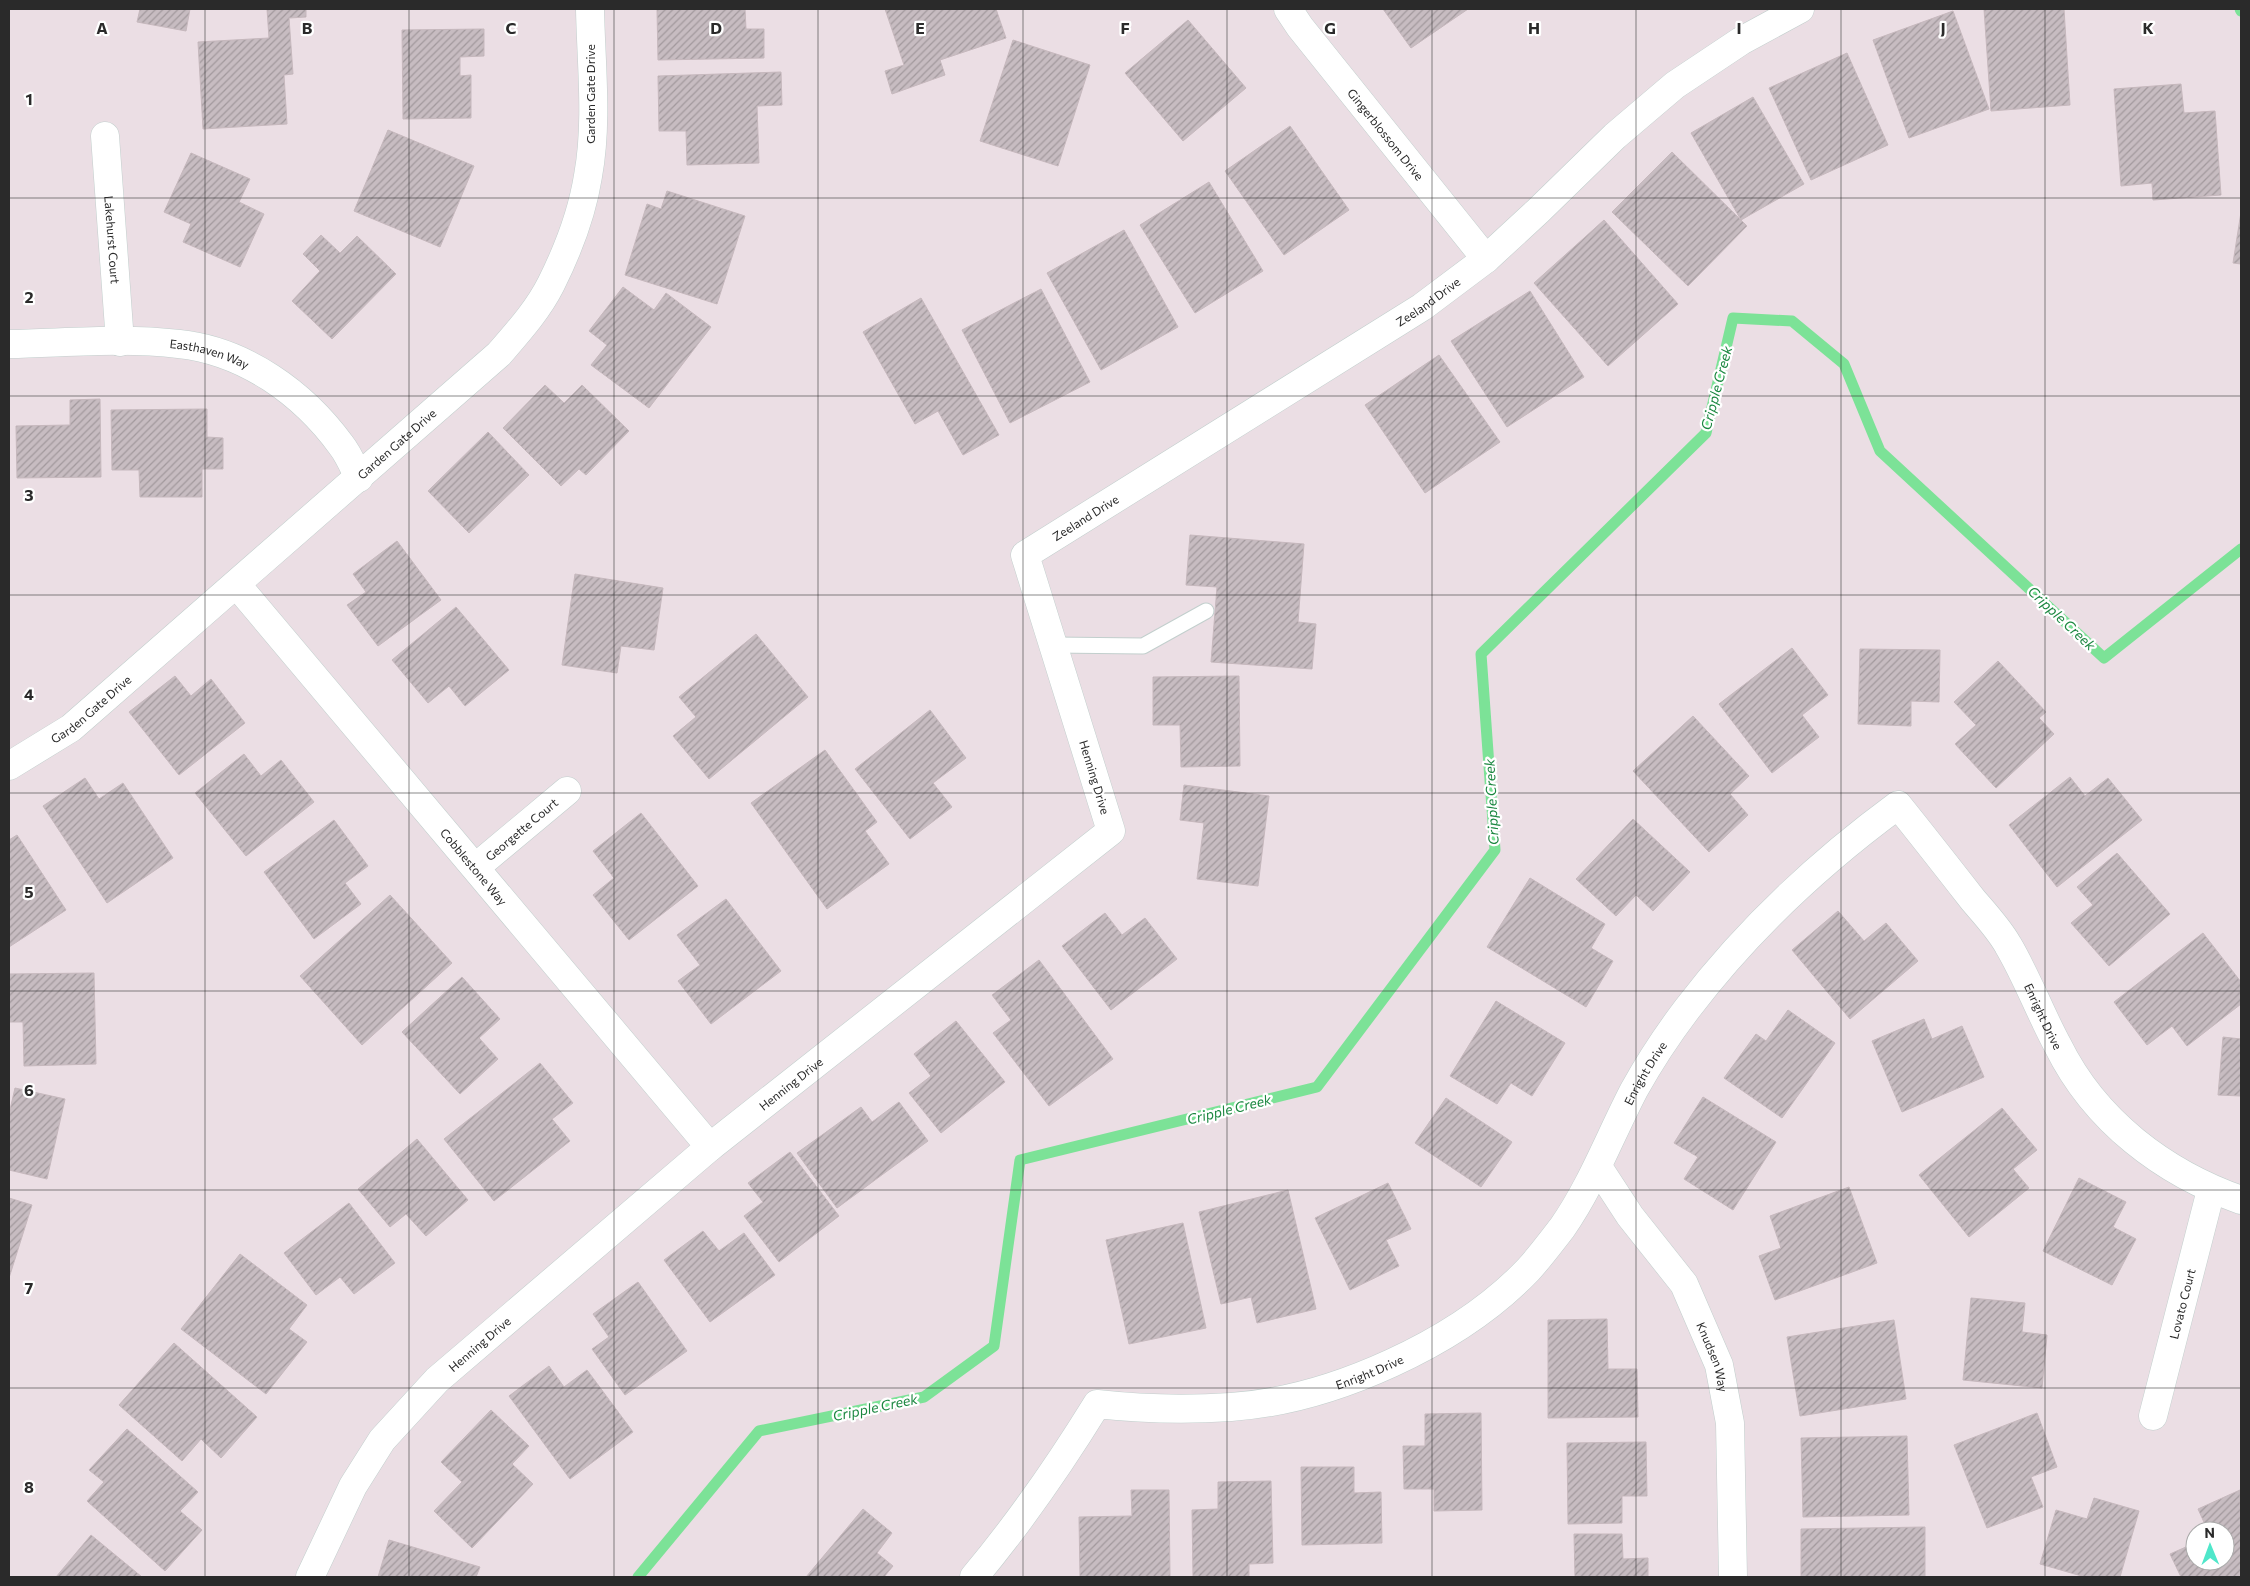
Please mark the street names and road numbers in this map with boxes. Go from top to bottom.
street label: Garden Gate Drive [583,44,597,144]
street label: Gingerblossom Drive [1345,86,1427,183]
street label: Lakehurst Court [102,195,123,284]
street label: Zeeland Drive [1393,274,1463,329]
street label: Easthaven Way [169,336,252,371]
street label: Garden Gate Drive [354,405,439,482]
street label: Zeeland Drive [1050,491,1121,543]
street label: Garden Gate Drive [48,672,134,746]
street label: Henning Drive [1077,738,1113,816]
street label: Georgette Court [482,795,560,863]
street label: Cobblestone Way [438,825,510,908]
street label: Enright Drive [2022,981,2065,1052]
street label: Enright Drive [1621,1038,1669,1107]
street label: Henning Drive [756,1054,825,1113]
street label: Lovato Court [2166,1267,2198,1340]
street label: Henning Drive [445,1314,513,1374]
street label: Knudsen Way [1694,1320,1731,1393]
street label: Enright Drive [1334,1352,1405,1392]

